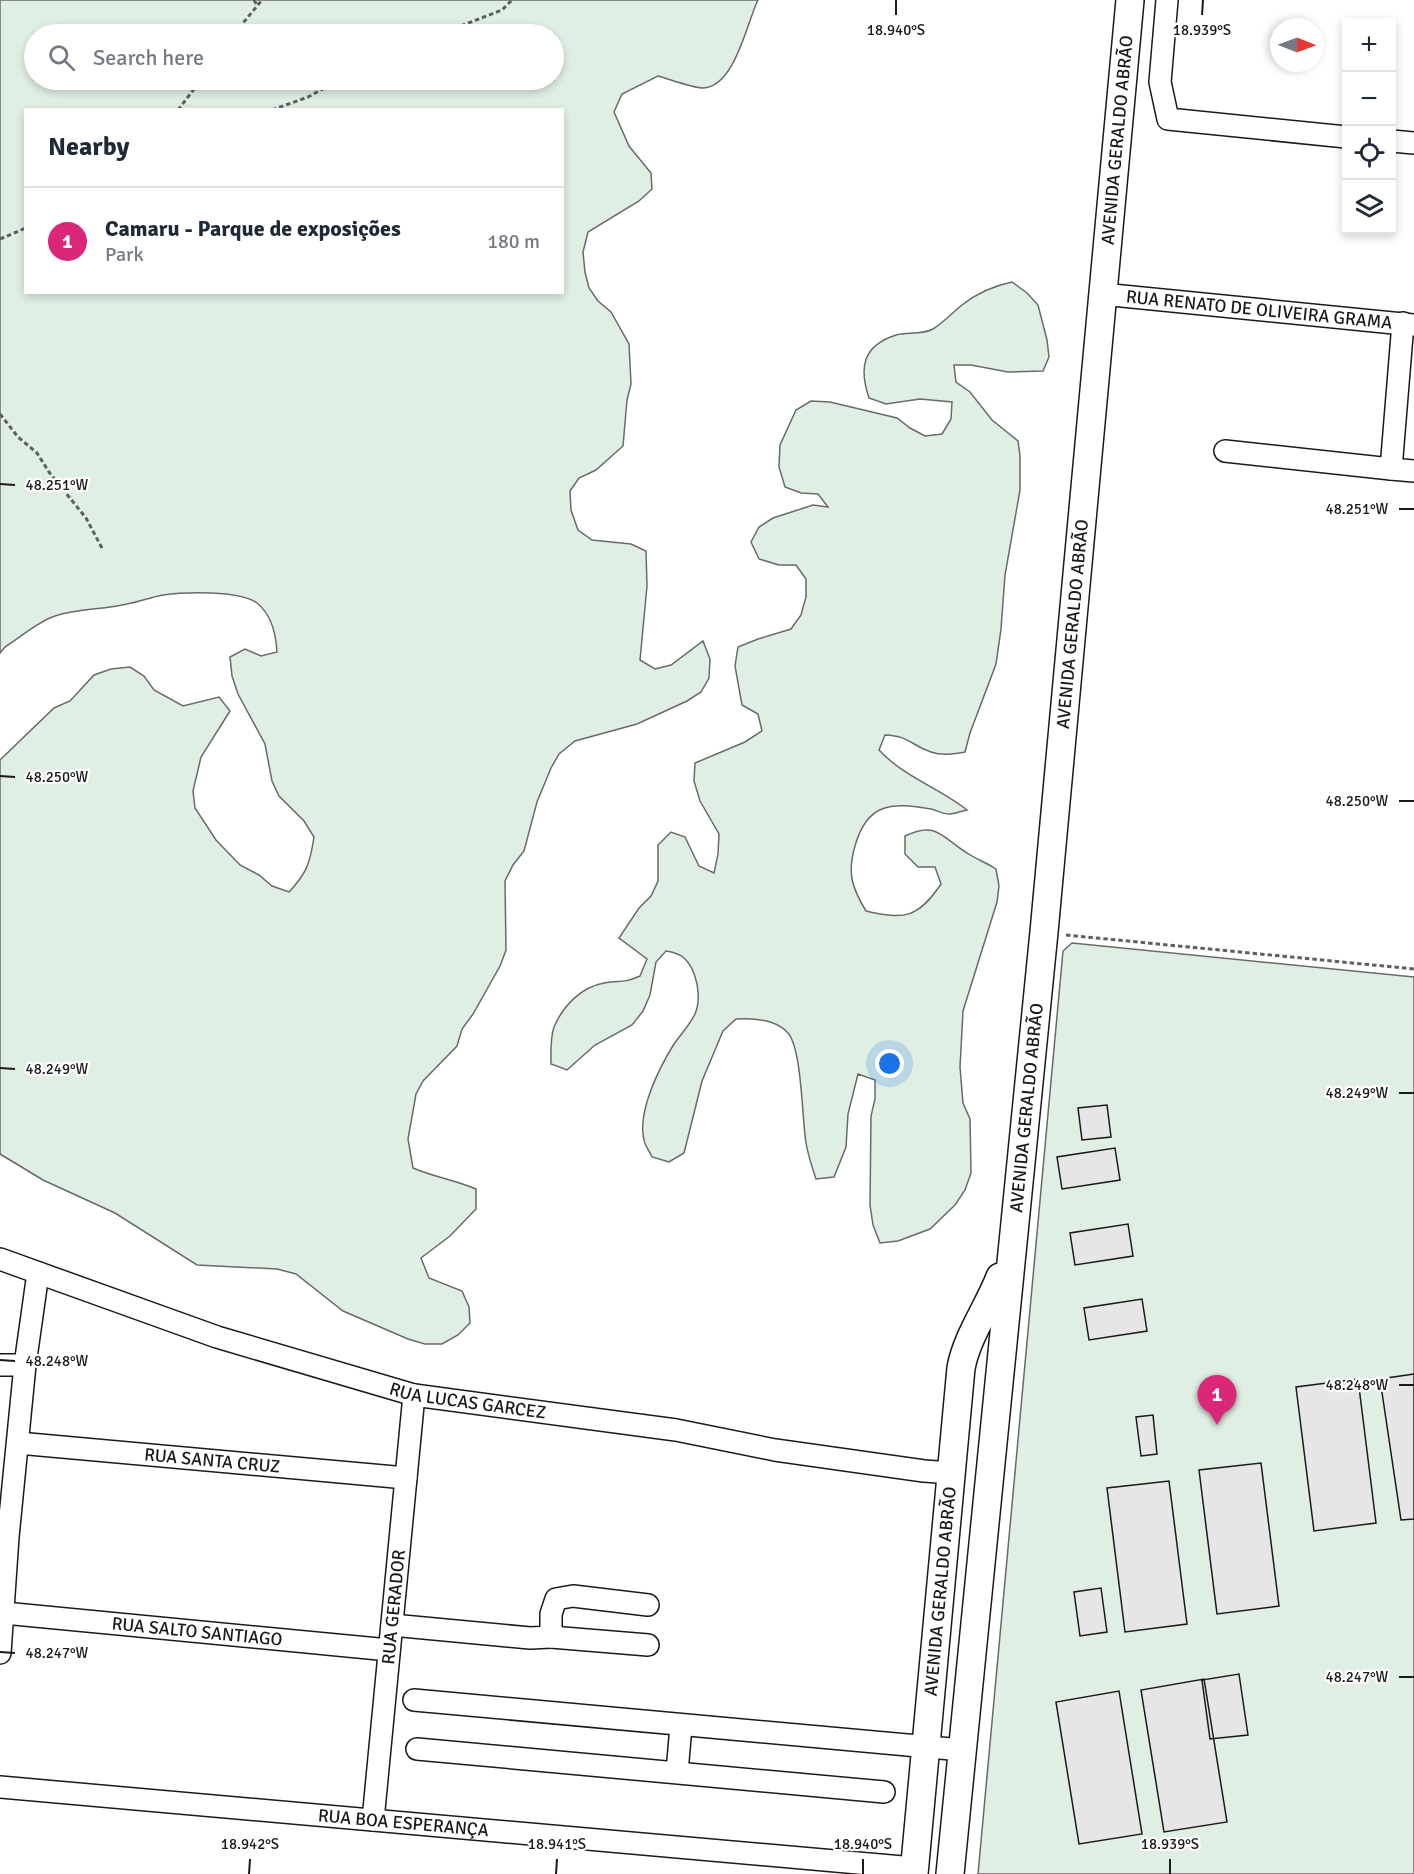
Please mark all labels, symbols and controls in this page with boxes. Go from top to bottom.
north arrow [1270,18,1324,72]
map controls [1342,18,1396,234]
button: + [1342,18,1396,72]
text: 18.940°S [867,21,925,39]
text: 18.939°S [1173,21,1231,39]
search box [24,24,564,90]
street label: AVENIDA GERALDO ABRÃO [1096,34,1138,246]
icon: search [45,41,78,74]
text: Search here [93,44,204,71]
button: − [1342,72,1396,126]
button: locate [1342,126,1396,180]
text: Nearby [48,131,129,163]
button: layers [1342,180,1396,234]
text: Camaru - Parque de exposições [105,215,401,242]
text: 1 [62,229,73,254]
text: 180 m [487,229,540,254]
text: Park [105,242,143,267]
street label: RUA RENATO DE OLIVEIRA GRAMA [1125,285,1393,334]
text: 48.251°W [26,476,89,494]
text: 48.251°W [1326,500,1389,518]
street label: AVENIDA GERALDO ABRÃO [1052,518,1093,730]
text: 48.250°W [26,768,89,786]
text: 48.250°W [1326,792,1389,810]
street label: AVENIDA GERALDO ABRÃO [1005,1002,1048,1214]
your location [875,1049,904,1078]
text: 48.249°W [26,1060,89,1078]
text: 48.249°W [1326,1084,1389,1102]
text: 48.248°W [26,1352,89,1370]
pin: 1 [1198,1376,1236,1425]
text: 48.248°W [1326,1376,1389,1394]
street label: RUA LUCAS GARCEZ [387,1377,547,1424]
street label: RUA SANTA CRUZ [143,1443,281,1478]
street label: AVENIDA GERALDO ABRÃO [920,1486,961,1697]
street label: RUA GERADOR [377,1548,410,1665]
street label: RUA SALTO SANTIAGO [111,1612,284,1651]
text: 48.247°W [26,1644,89,1662]
text: 48.247°W [1326,1668,1389,1686]
street label: RUA BOA ESPERANÇA [317,1804,490,1841]
text: 18.942°S [221,1835,279,1853]
text: 18.941°S [528,1835,586,1853]
text: 18.940°S [834,1835,892,1853]
text: 18.939°S [1141,1835,1199,1853]

